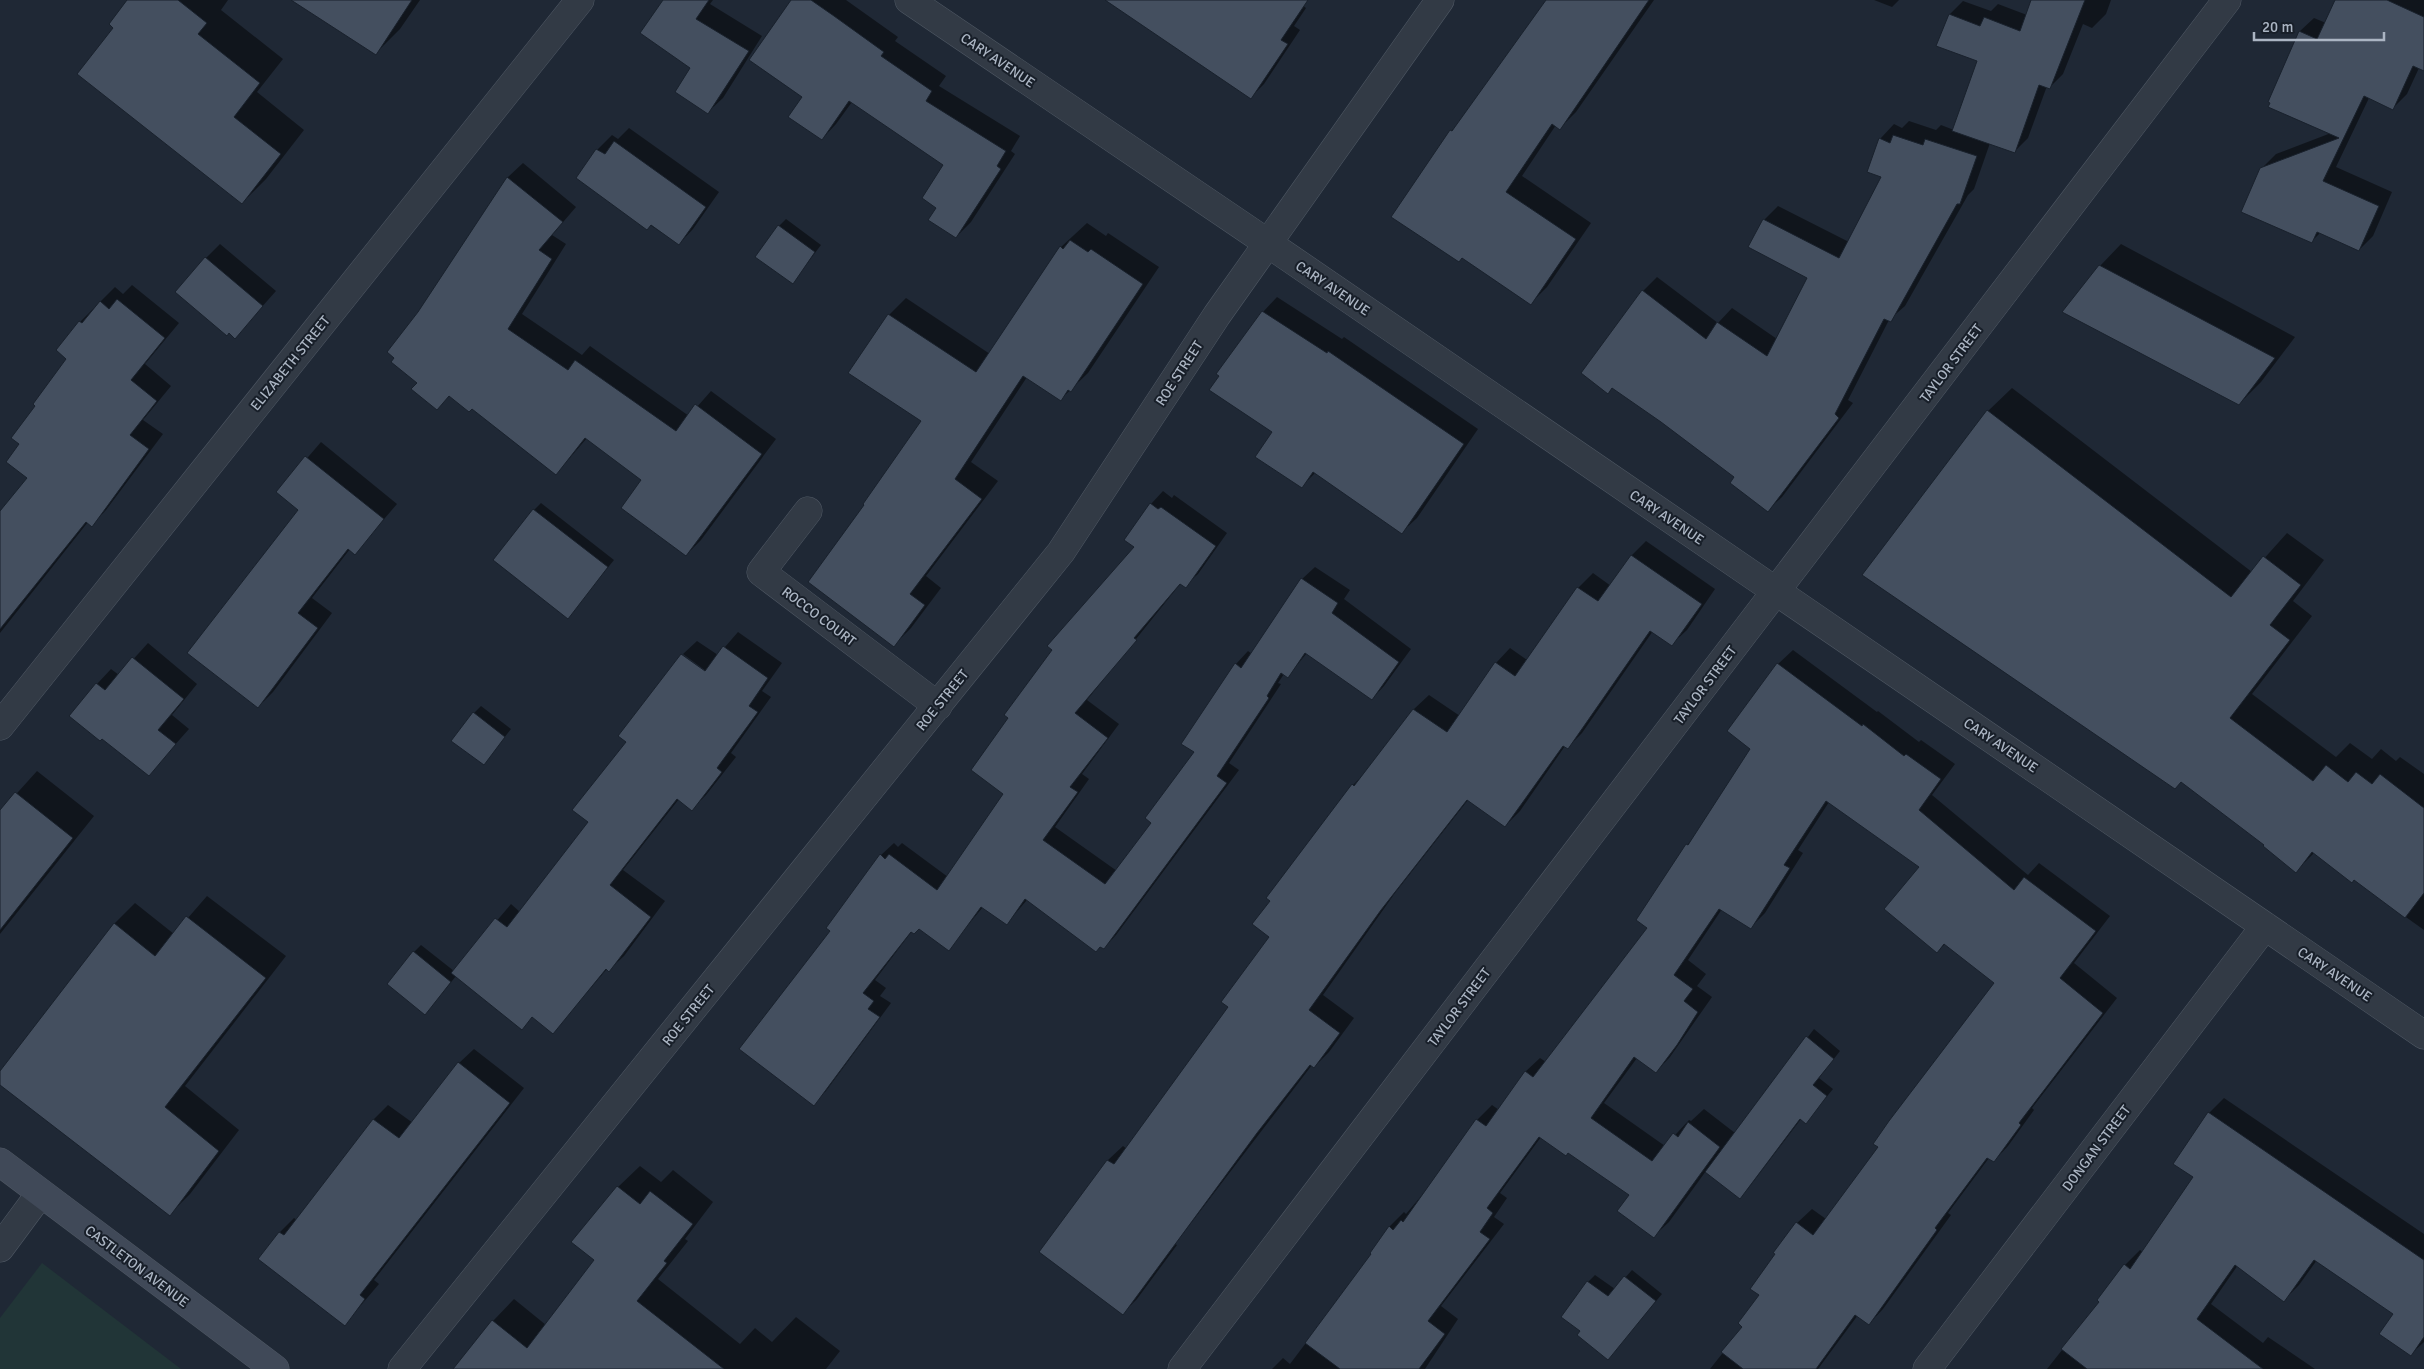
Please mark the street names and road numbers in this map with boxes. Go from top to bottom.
street label: CARY AVENUE [957,29,1038,91]
street label: CARY AVENUE [1292,257,1373,319]
street label: ELIZABETH STREET [247,312,334,414]
street label: TAYLOR STREET [1916,321,1987,406]
street label: ROE STREET [1152,338,1207,409]
street label: CARY AVENUE [1626,486,1707,548]
street label: ROCCO COURT [778,583,859,650]
street label: TAYLOR STREET [1670,643,1741,728]
street label: ROE STREET [913,666,972,734]
street label: CARY AVENUE [1960,714,2041,776]
street label: CARY AVENUE [2294,943,2375,1005]
street label: TAYLOR STREET [1424,965,1495,1050]
street label: ROE STREET [659,981,718,1049]
street label: DONGAN STREET [2058,1102,2134,1195]
street label: CASTLETON AVENUE [82,1222,192,1311]

